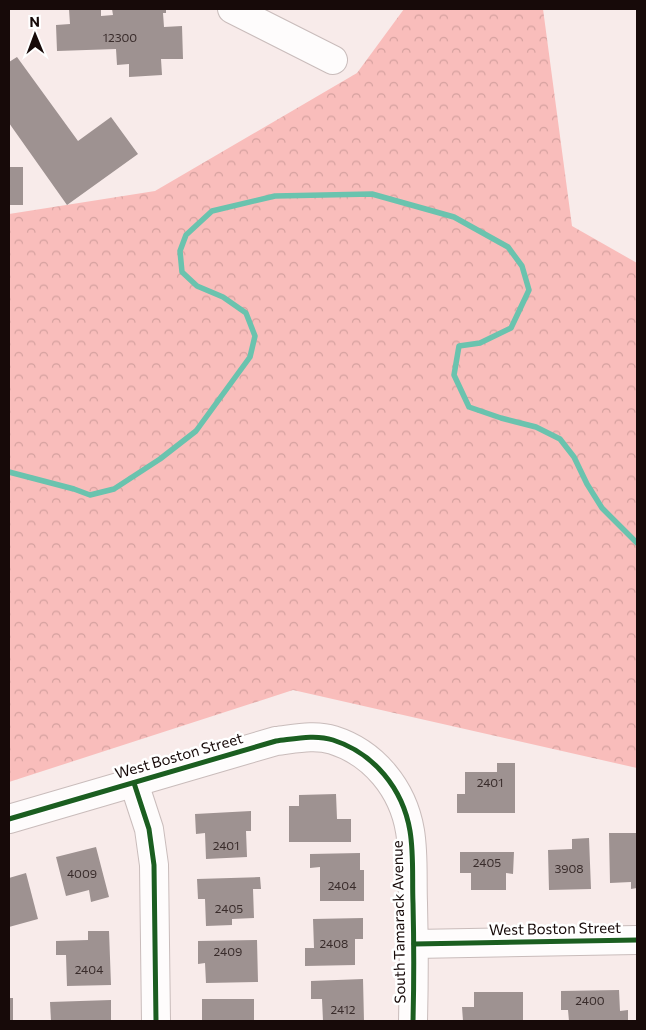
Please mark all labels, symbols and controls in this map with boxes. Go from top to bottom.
north arrow [10,10,60,60]
text: N [29,13,40,30]
house number: 12300 [103,30,137,44]
street label: West Boston Street [113,728,245,782]
house number: 2401 [477,775,503,789]
house number: 2401 [213,838,239,852]
street label: South Tamarack Avenue [388,840,408,1004]
house number: 2405 [473,855,501,869]
house number: 3908 [554,861,584,875]
house number: 4009 [67,866,97,880]
house number: 2404 [328,878,356,892]
house number: 2405 [215,901,243,915]
street label: West Boston Street [489,918,621,938]
house number: 2408 [320,936,348,950]
house number: 2409 [214,944,242,958]
house number: 2404 [75,962,103,976]
house number: 2400 [575,993,605,1007]
house number: 2412 [330,1002,356,1016]

